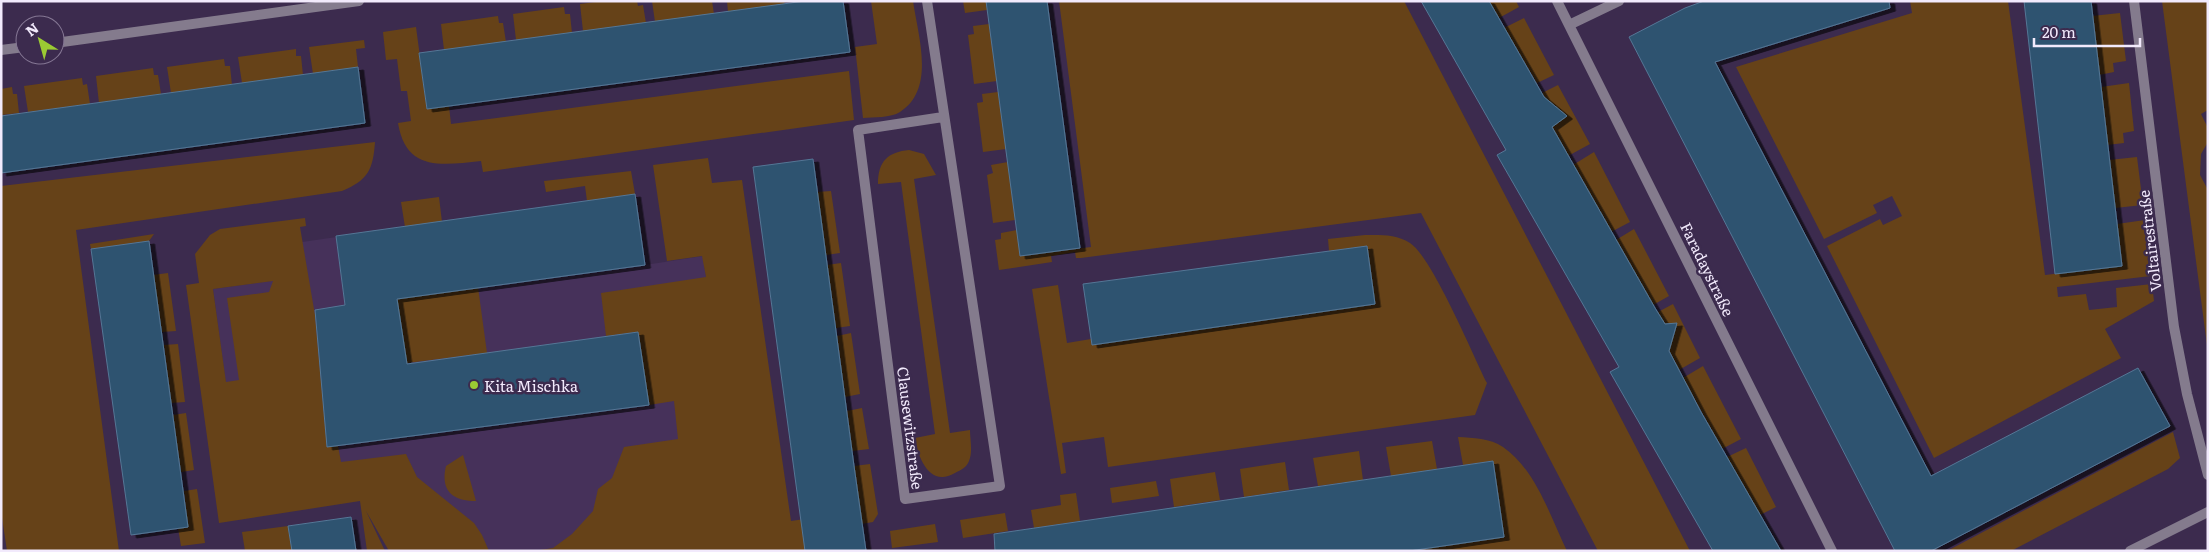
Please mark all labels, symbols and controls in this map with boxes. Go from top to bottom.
north arrow [15,15,65,65]
scale bar [2034,15,2140,47]
text: N [21,17,42,40]
text: 20 m [2042,20,2076,43]
street label: Voltairestraße [2131,189,2167,293]
street label: Faradaystraße [1675,218,1741,320]
street label: Clausewitzstraße [892,365,930,491]
place label: Kita Mischka [484,374,579,397]
marker: Kita Mischka [468,379,480,391]

